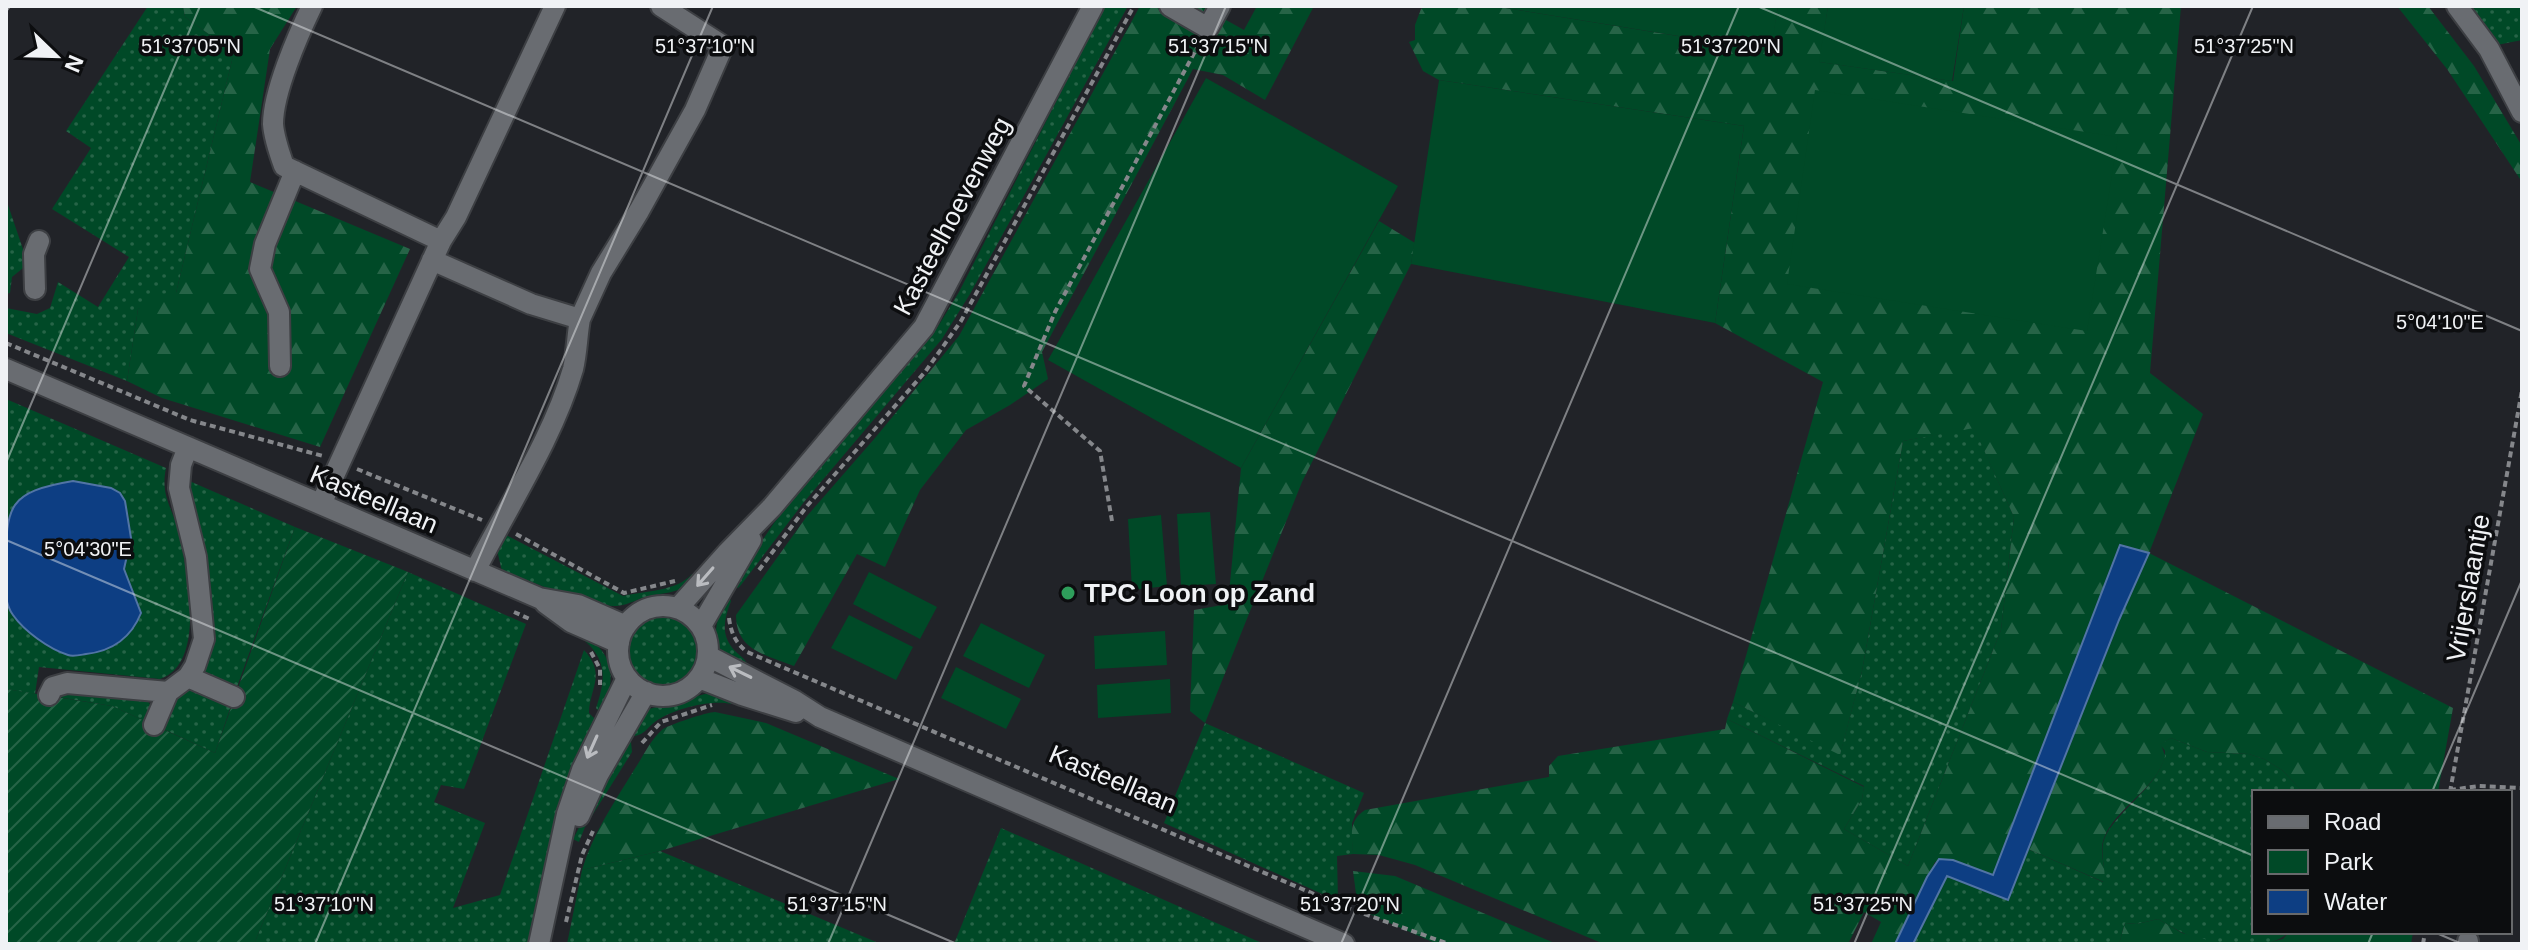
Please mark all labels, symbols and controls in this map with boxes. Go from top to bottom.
north arrow [16,16,96,96]
text: 51°37'05"N [141,35,241,57]
text: 51°37'10"N [655,35,755,57]
text: 51°37'15"N [1168,35,1268,57]
text: 51°37'20"N [1681,35,1781,57]
text: 51°37'25"N [2194,35,2294,57]
text: N [59,51,89,76]
street label: Kasteelhoevenweg [887,112,1017,320]
text: 5°04'10"E [2396,311,2484,333]
street label: Kasteellaan [306,459,442,539]
street label: Vrijerslaantje [2440,512,2496,664]
text: 5°04'30"E [44,538,132,560]
one-way arrow [696,567,714,587]
place label: TPC Loon op Zand [1084,578,1315,608]
marker: TPC Loon op Zand [1059,584,1077,602]
one-way arrow [728,664,752,679]
one-way arrow [584,735,599,759]
street label: Kasteellaan [1045,739,1181,819]
legend [2252,790,2512,934]
text: Road [2324,808,2381,835]
text: Park [2324,848,2374,875]
text: Water [2324,888,2387,915]
text: 51°37'10"N [274,893,374,915]
text: 51°37'15"N [787,893,887,915]
text: 51°37'20"N [1300,893,1400,915]
text: 51°37'25"N [1813,893,1913,915]

